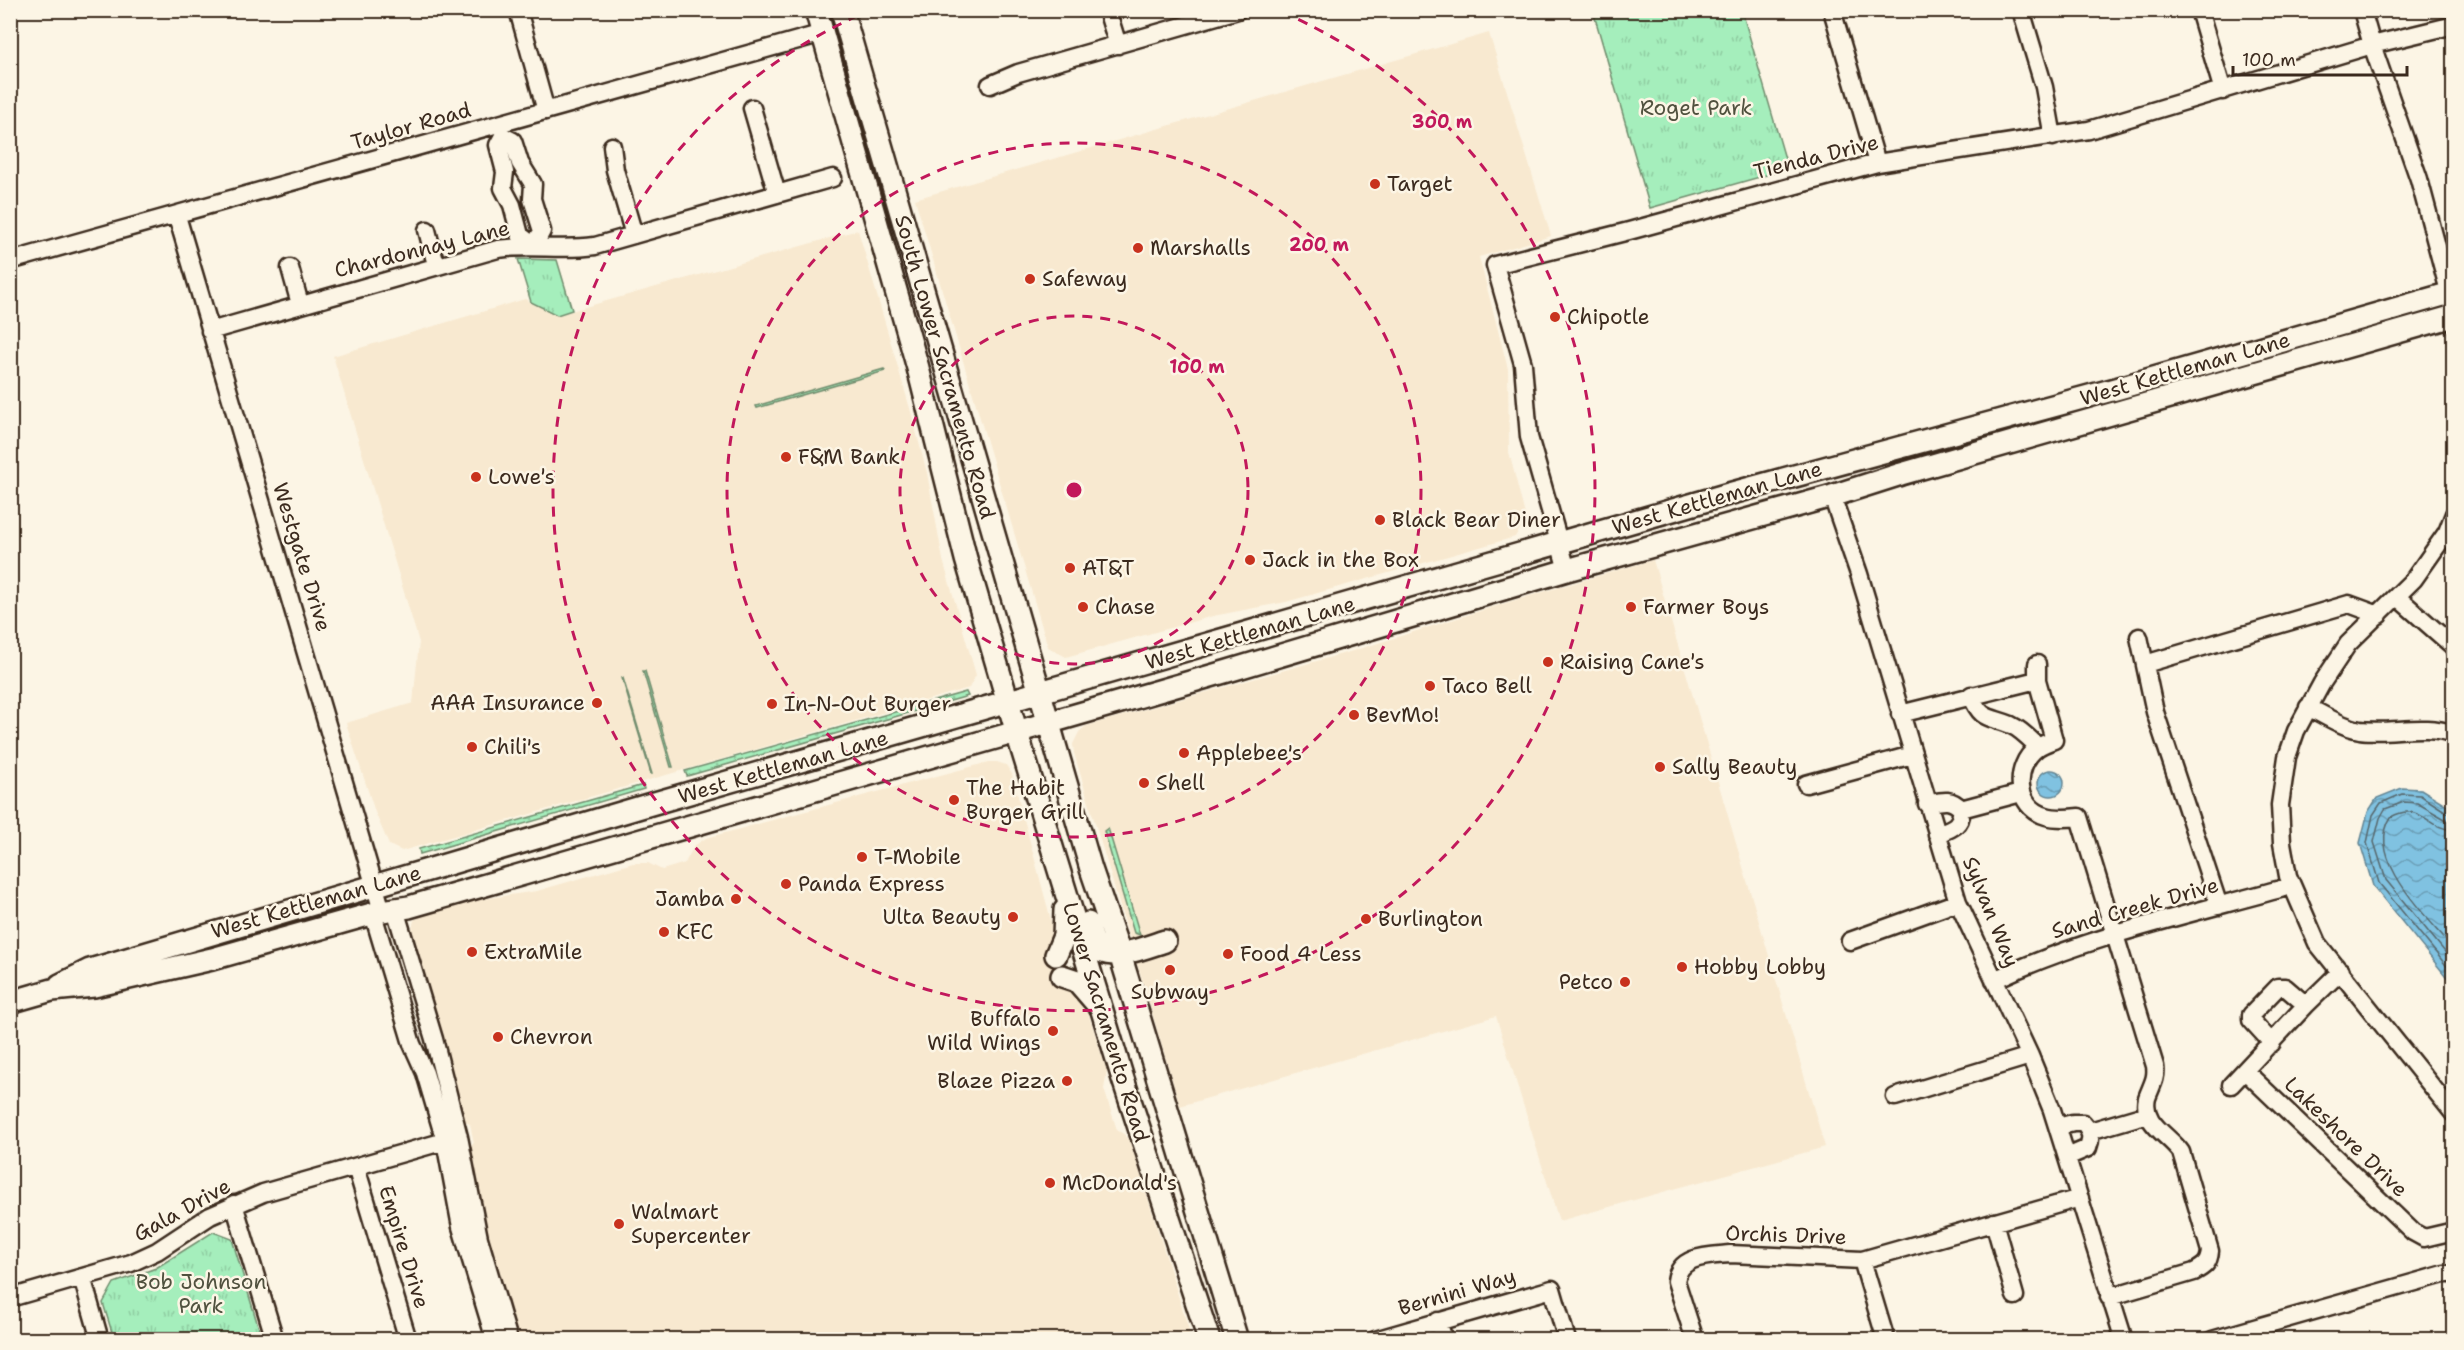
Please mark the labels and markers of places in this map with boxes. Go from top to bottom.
place label: Target [1387,170,1453,198]
marker: Target [1368,177,1382,191]
place label: Marshalls [1150,234,1251,262]
marker: Marshalls [1131,241,1145,255]
place label: Safeway [1042,265,1127,293]
marker: Safeway [1023,272,1037,286]
place label: Chipotle [1567,303,1650,331]
marker: Chipotle [1548,310,1562,324]
place label: F&M Bank [798,443,900,471]
marker: F&M Bank [779,450,793,464]
place label: Lowe's [488,463,555,491]
marker: Lowe's [469,470,483,484]
centre of rings [1064,480,1084,500]
place label: Black Bear Diner [1392,506,1561,534]
marker: Black Bear Diner [1373,513,1387,527]
place label: Jack in the Box [1262,546,1419,574]
marker: Jack in the Box [1243,553,1257,567]
place label: AT&T [1082,554,1135,582]
marker: AT&T [1063,561,1077,575]
place label: Chase [1095,593,1155,621]
place label: Farmer Boys [1643,593,1769,621]
marker: Chase [1076,600,1090,614]
marker: Farmer Boys [1624,600,1638,614]
place label: Raising Cane's [1560,648,1705,676]
marker: Raising Cane's [1541,655,1555,669]
place label: Taco Bell [1442,672,1533,700]
marker: Taco Bell [1423,679,1437,693]
place label: AAA Insurance [430,689,585,717]
place label: In-N-Out Burger [784,690,951,718]
marker: AAA Insurance [590,696,604,710]
marker: In-N-Out Burger [765,697,779,711]
place label: BevMo! [1366,701,1439,729]
marker: BevMo! [1347,708,1361,722]
place label: Chili's [484,733,541,761]
place label: Applebee's [1196,739,1302,767]
marker: Chili's [465,740,479,754]
marker: Applebee's [1177,746,1191,760]
place label: Sally Beauty [1672,753,1797,781]
marker: Sally Beauty [1653,760,1667,774]
place label: Shell [1156,769,1205,797]
place label: The Habit Burger Grill [966,774,1085,826]
marker: Shell [1137,776,1151,790]
marker: The Habit Burger Grill [947,793,961,807]
place label: T-Mobile [874,843,961,871]
marker: T-Mobile [855,850,869,864]
place label: Panda Express [798,870,945,898]
marker: Panda Express [779,877,793,891]
place label: Jamba [655,885,724,913]
marker: Jamba [729,892,743,906]
place label: Ulta Beauty [882,903,1001,931]
place label: Burlington [1378,905,1483,933]
marker: Ulta Beauty [1006,910,1020,924]
marker: Burlington [1359,912,1373,926]
place label: KFC [676,918,713,946]
marker: KFC [657,925,671,939]
place label: ExtraMile [484,938,583,966]
place label: Food 4 Less [1240,940,1362,968]
marker: ExtraMile [465,945,479,959]
marker: Food 4 Less [1221,947,1235,961]
place label: Hobby Lobby [1694,953,1826,981]
marker: Hobby Lobby [1675,960,1689,974]
marker: Subway [1163,963,1177,977]
place label: Petco [1559,968,1613,996]
marker: Petco [1618,975,1632,989]
place label: Subway [1131,978,1209,1006]
place label: Buffalo Wild Wings [927,1005,1041,1057]
place label: Chevron [510,1023,593,1051]
marker: Buffalo Wild Wings [1046,1024,1060,1038]
marker: Chevron [491,1030,505,1044]
place label: Blaze Pizza [937,1067,1055,1095]
marker: Blaze Pizza [1060,1074,1074,1088]
place label: McDonald's [1062,1169,1177,1197]
marker: McDonald's [1043,1176,1057,1190]
place label: Walmart Supercenter [631,1198,751,1250]
marker: Walmart Supercenter [612,1217,626,1231]

